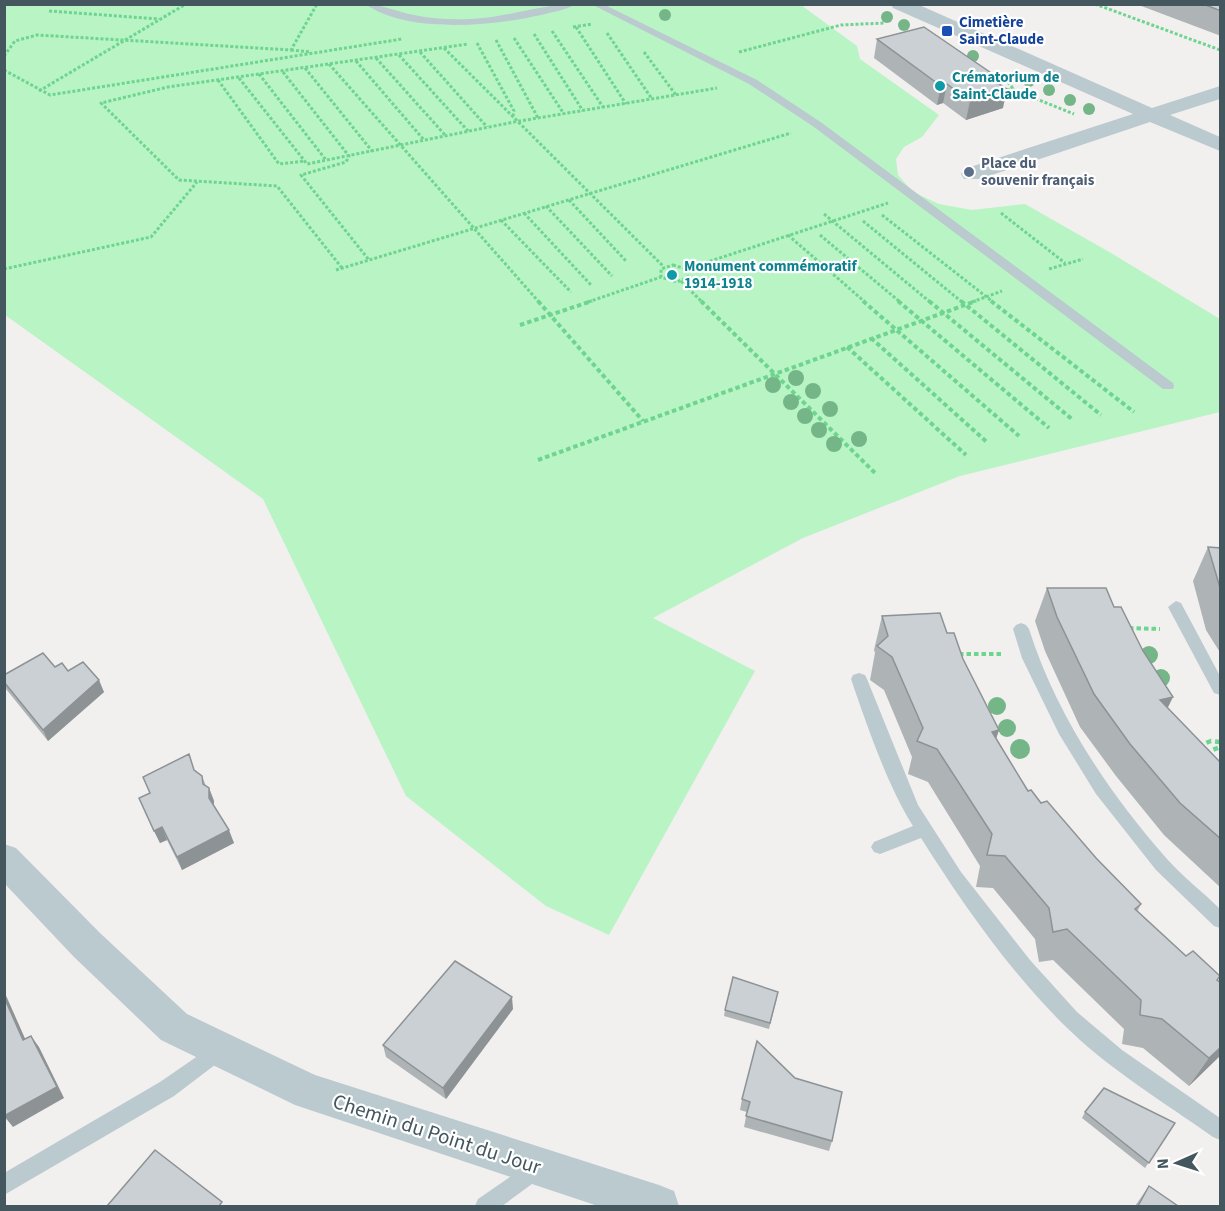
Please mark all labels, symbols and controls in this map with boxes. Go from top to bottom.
place label: Cimetière Saint-Claude [959,12,1044,50]
marker: Cimetière Saint-Claude [940,24,954,38]
place label: Crématorium de Saint-Claude [952,67,1060,105]
marker: Crématorium de Saint-Claude [933,79,947,93]
place label: Place du souvenir français [981,153,1095,191]
marker: Place du souvenir français [962,165,976,179]
place label: Monument commémoratif 1914-1918 [684,256,857,294]
marker: Monument commémoratif 1914-1918 [665,268,679,282]
street label: Chemin du Point du Jour [329,1086,546,1182]
north arrow [1147,1133,1207,1193]
text: N [1152,1158,1174,1170]

